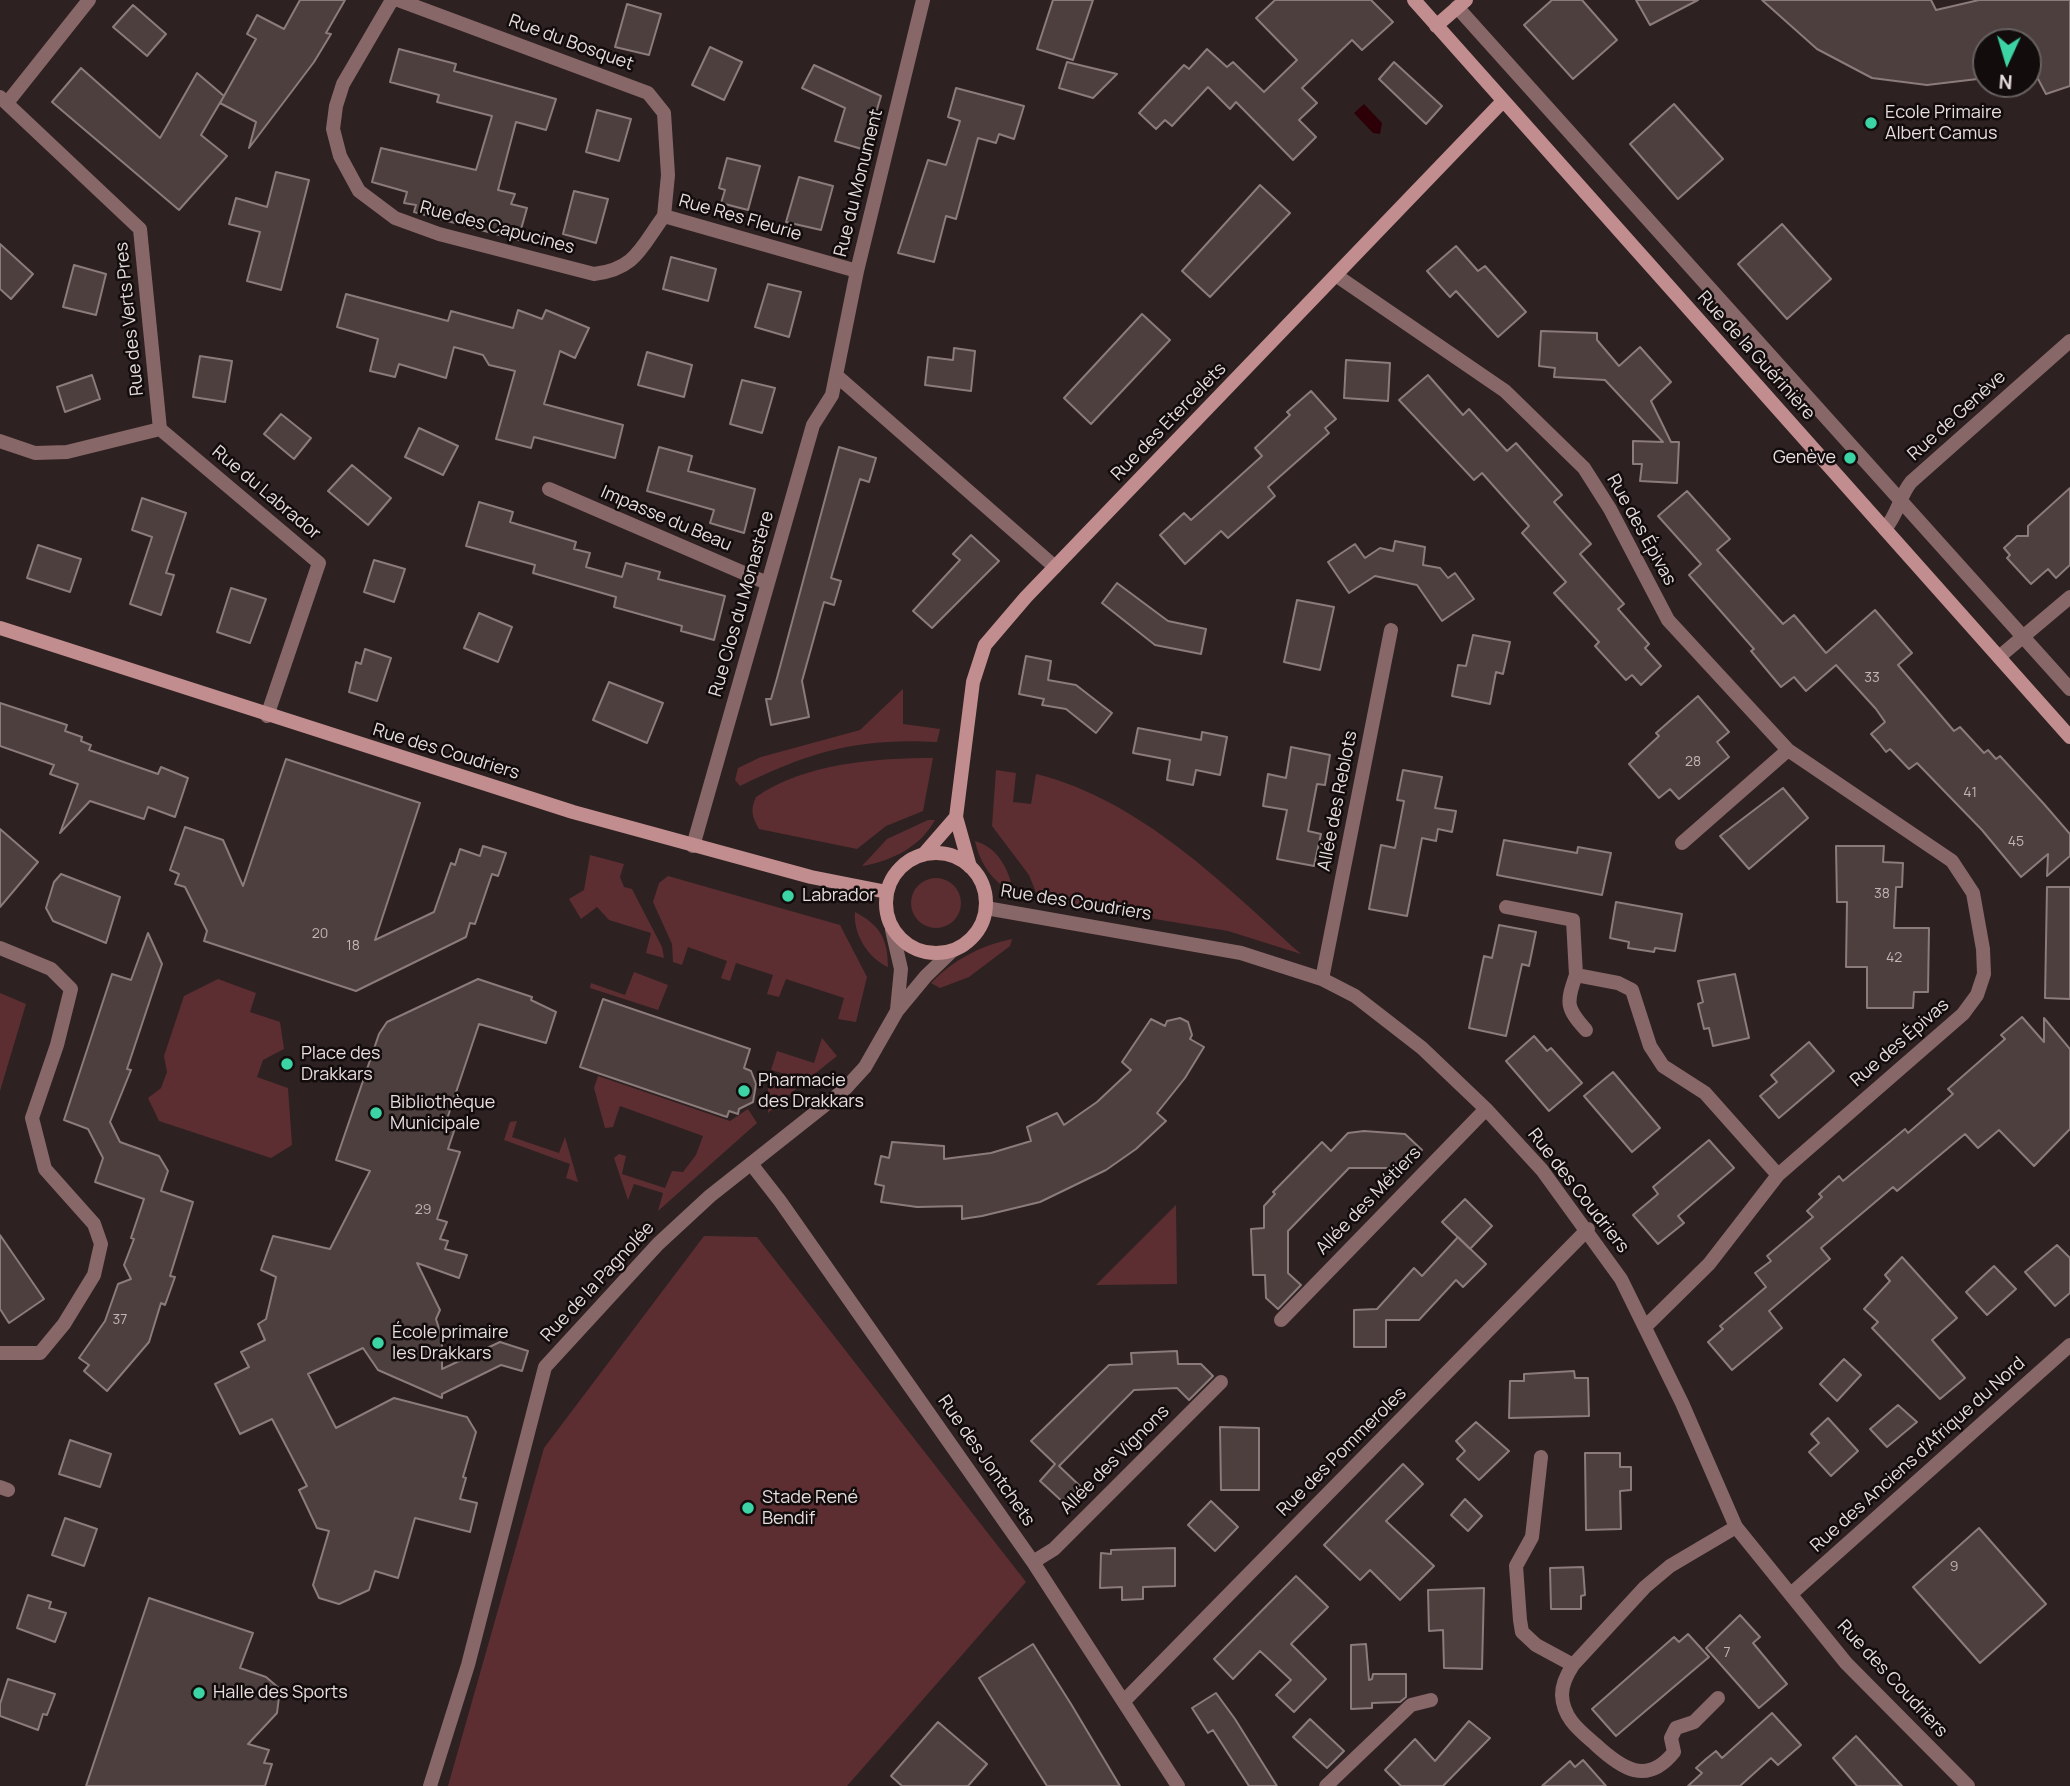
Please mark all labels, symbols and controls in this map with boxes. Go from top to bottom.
street label: Rue du Bosquet [506,10,636,76]
north arrow [1972,28,2042,98]
text: N [1998,69,2013,95]
place label: Ecole Primaire Albert Camus [1885,102,2002,144]
street label: Rue du Monument [830,107,888,259]
marker: Ecole Primaire Albert Camus [1863,115,1879,131]
street label: Rue Res Fleurie [676,190,804,246]
street label: Rue des Capucines [417,197,577,259]
street label: Rue des Verts Pres [111,241,149,397]
street label: Rue de la Guérinière [1693,287,1819,425]
street label: Rue des Etercelets [1107,358,1231,486]
street label: Rue de Genève [1904,366,2010,466]
street label: Rue du Labrador [207,441,325,545]
place label: Genève [1773,447,1836,469]
marker: Genève [1842,450,1858,466]
street label: Rue des Épivas [1602,471,1680,589]
street label: Impasse du Beau [597,482,735,556]
street label: Rue Clos du Monastère [705,509,779,699]
house number: 33 [1864,670,1880,686]
street label: Rue des Coudriers [370,719,522,785]
street label: Allée des Reblots [1314,729,1362,873]
house number: 28 [1685,754,1701,770]
house number: 41 [1963,785,1977,801]
house number: 45 [2008,834,2024,850]
street label: Rue des Coudriers [999,880,1153,926]
place label: Labrador [802,885,876,907]
house number: 38 [1874,886,1890,902]
marker: Labrador [780,888,796,904]
house number: 20 [312,926,328,942]
house number: 18 [346,938,360,954]
house number: 42 [1886,950,1902,966]
street label: Rue des Épivas [1846,994,1954,1092]
place label: Place des Drakkars [301,1043,381,1086]
marker: Place des Drakkars [279,1056,295,1072]
place label: Pharmacie des Drakkars [758,1070,864,1112]
marker: Pharmacie des Drakkars [736,1083,752,1099]
place label: Bibliothèque Municipale [390,1092,495,1134]
marker: Bibliothèque Municipale [368,1105,384,1121]
street label: Rue des Coudriers [1523,1124,1633,1258]
street label: Allée des Métiers [1312,1142,1426,1260]
house number: 29 [415,1202,431,1218]
street label: Rue de la Pagnolée [537,1217,659,1347]
house number: 37 [113,1312,127,1328]
place label: École primaire les Drakkars [392,1322,509,1364]
marker: École primaire les Drakkars [370,1335,386,1351]
street label: Rue des Anciens d'Afrique du Nord [1806,1353,2030,1557]
street label: Rue des Pommeroles [1273,1383,1411,1521]
street label: Rue des Jontchets [933,1391,1039,1531]
street label: Allée des Vignons [1056,1401,1174,1519]
place label: Stade René Bendif [762,1487,858,1530]
marker: Stade René Bendif [740,1500,756,1516]
house number: 9 [1950,1559,1958,1575]
street label: Rue des Coudriers [1832,1616,1952,1742]
house number: 7 [1723,1645,1731,1661]
place label: Halle des Sports [213,1682,348,1704]
marker: Halle des Sports [191,1685,207,1701]

